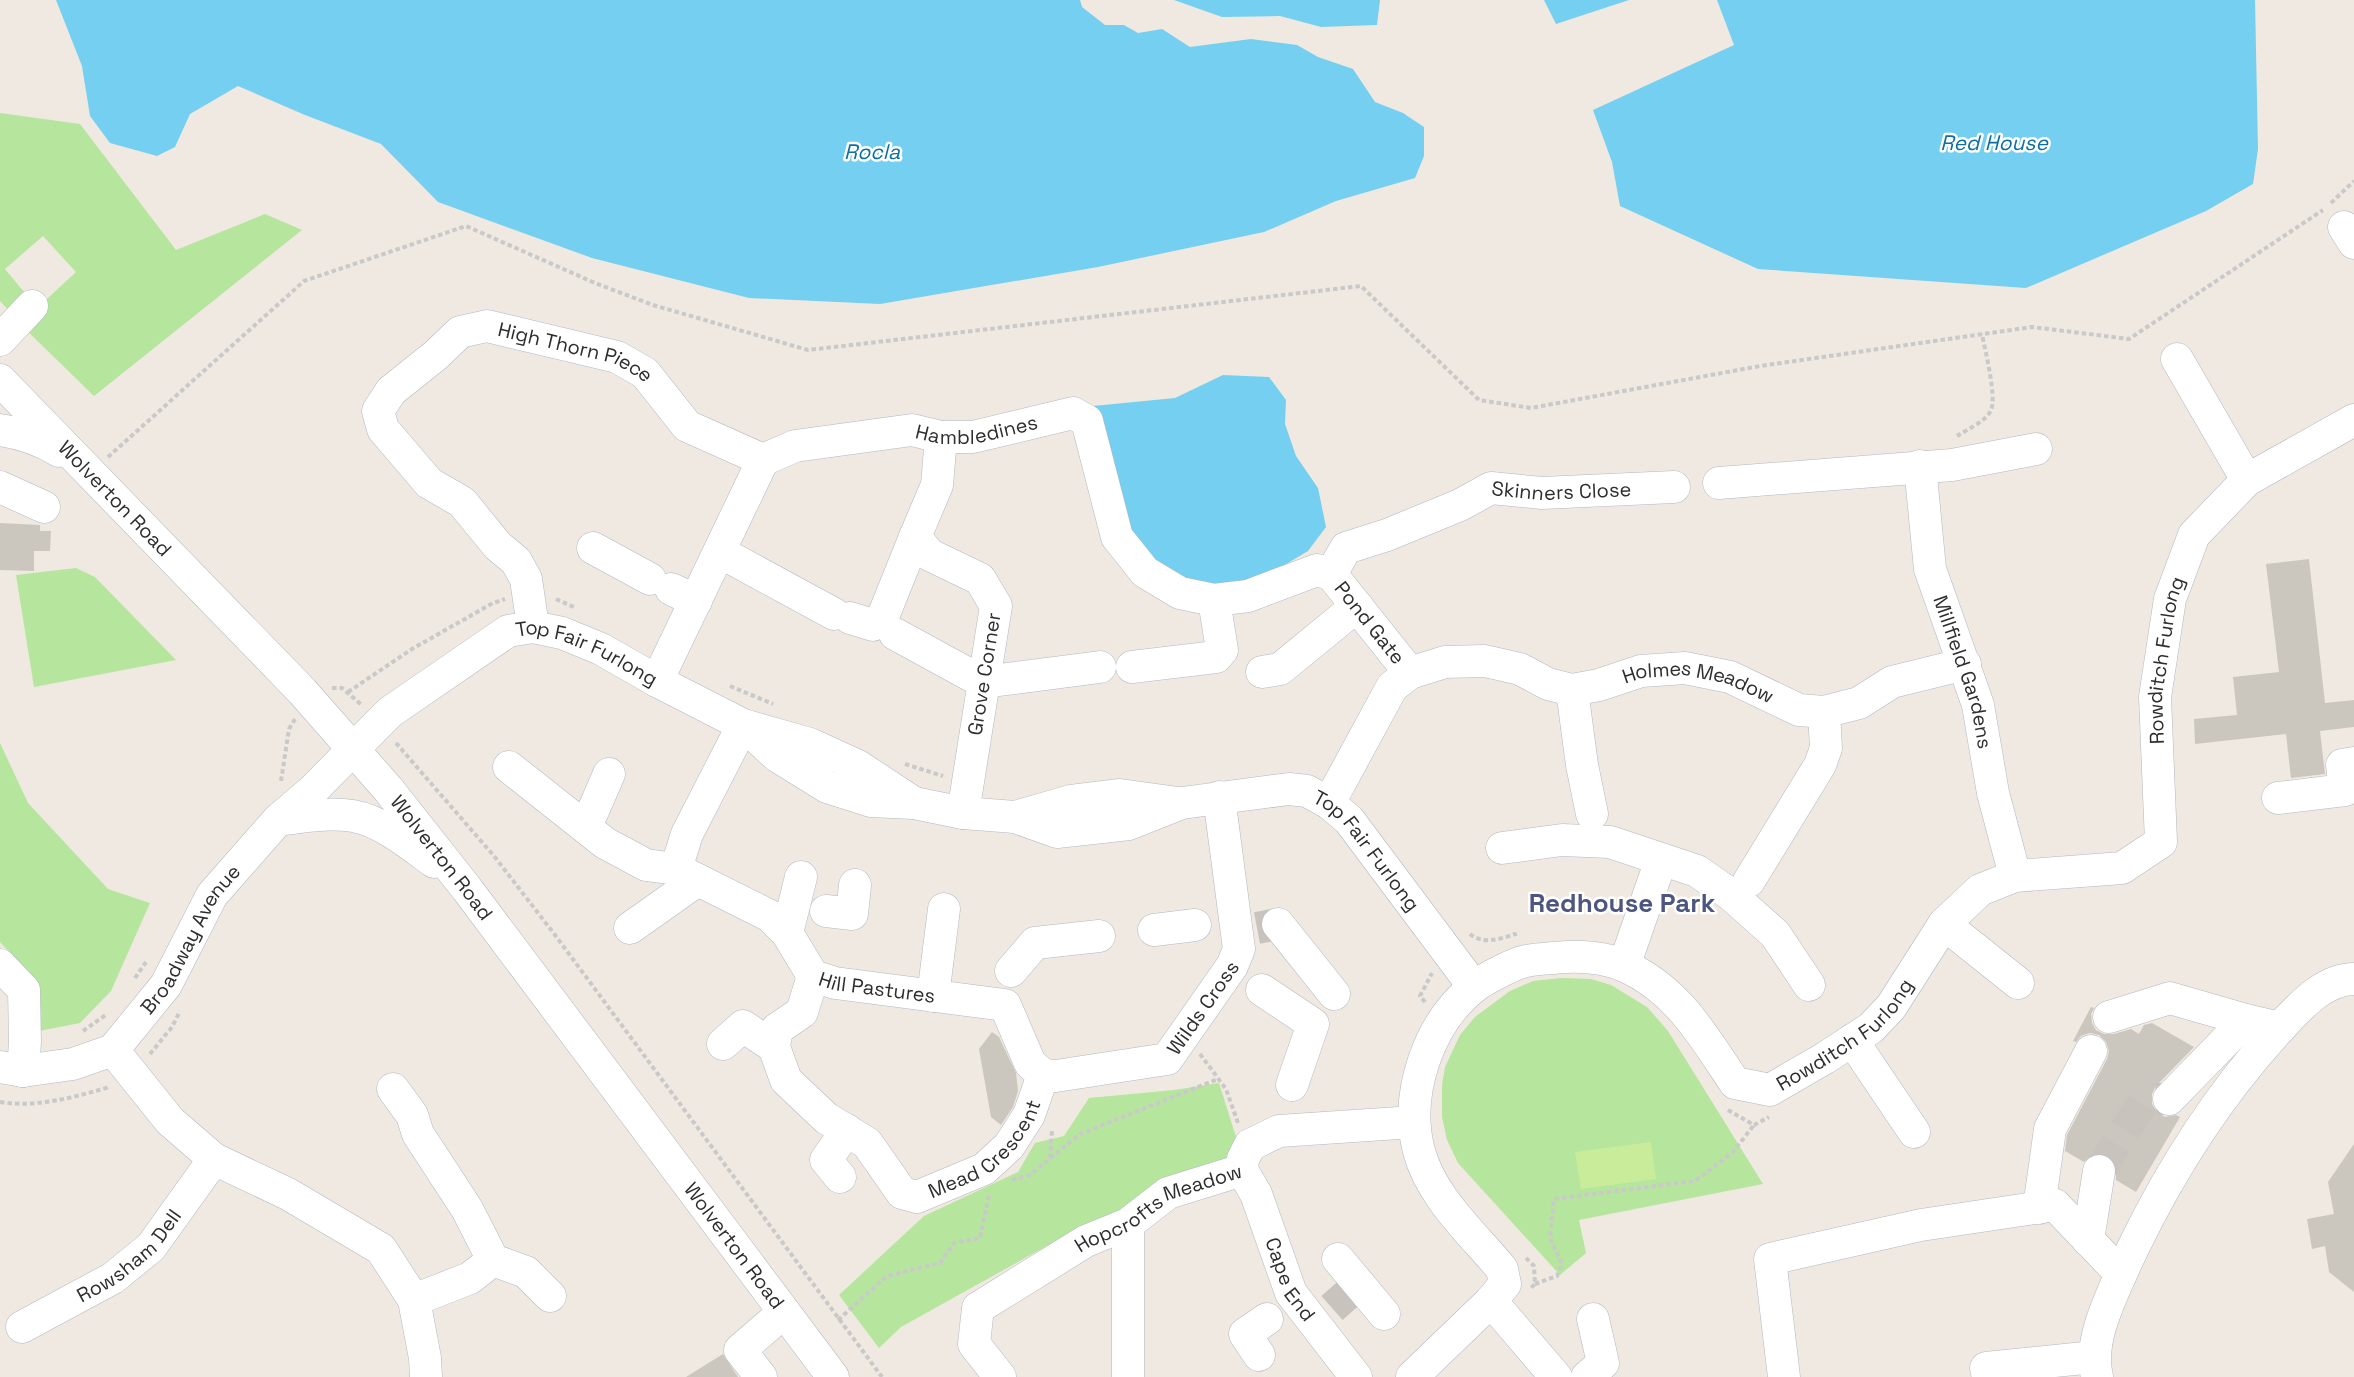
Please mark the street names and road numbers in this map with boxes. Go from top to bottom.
street label: High Thorn Piece [495,316,660,387]
street label: Hambledines [913,409,1040,450]
street label: Wolverton Road [53,435,177,562]
street label: Skinners Close [1490,475,1632,506]
street label: Rowditch Furlong [2142,573,2190,745]
street label: Pond Gate [1329,576,1411,670]
street label: Millfield Gardens [1927,592,1998,751]
street label: Grove Corner [961,611,1007,737]
street label: Top Fair Furlong [513,613,663,692]
street label: Holmes Meadow [1619,655,1778,709]
street label: Top Fair Furlong [1309,784,1426,916]
street label: Wolverton Road [385,790,499,925]
street label: Broadway Avenue [134,859,246,1020]
street label: Wilds Cross [1161,955,1245,1060]
street label: Hill Pastures [815,966,937,1009]
street label: Rowditch Furlong [1771,974,1919,1097]
street label: Mead Crescent [924,1096,1046,1204]
street label: Hopcrofts Meadow [1069,1158,1245,1258]
street label: Wolverton Road [678,1177,790,1314]
street label: Rowsham Dell [72,1204,187,1308]
street label: Cape End [1259,1234,1321,1327]

